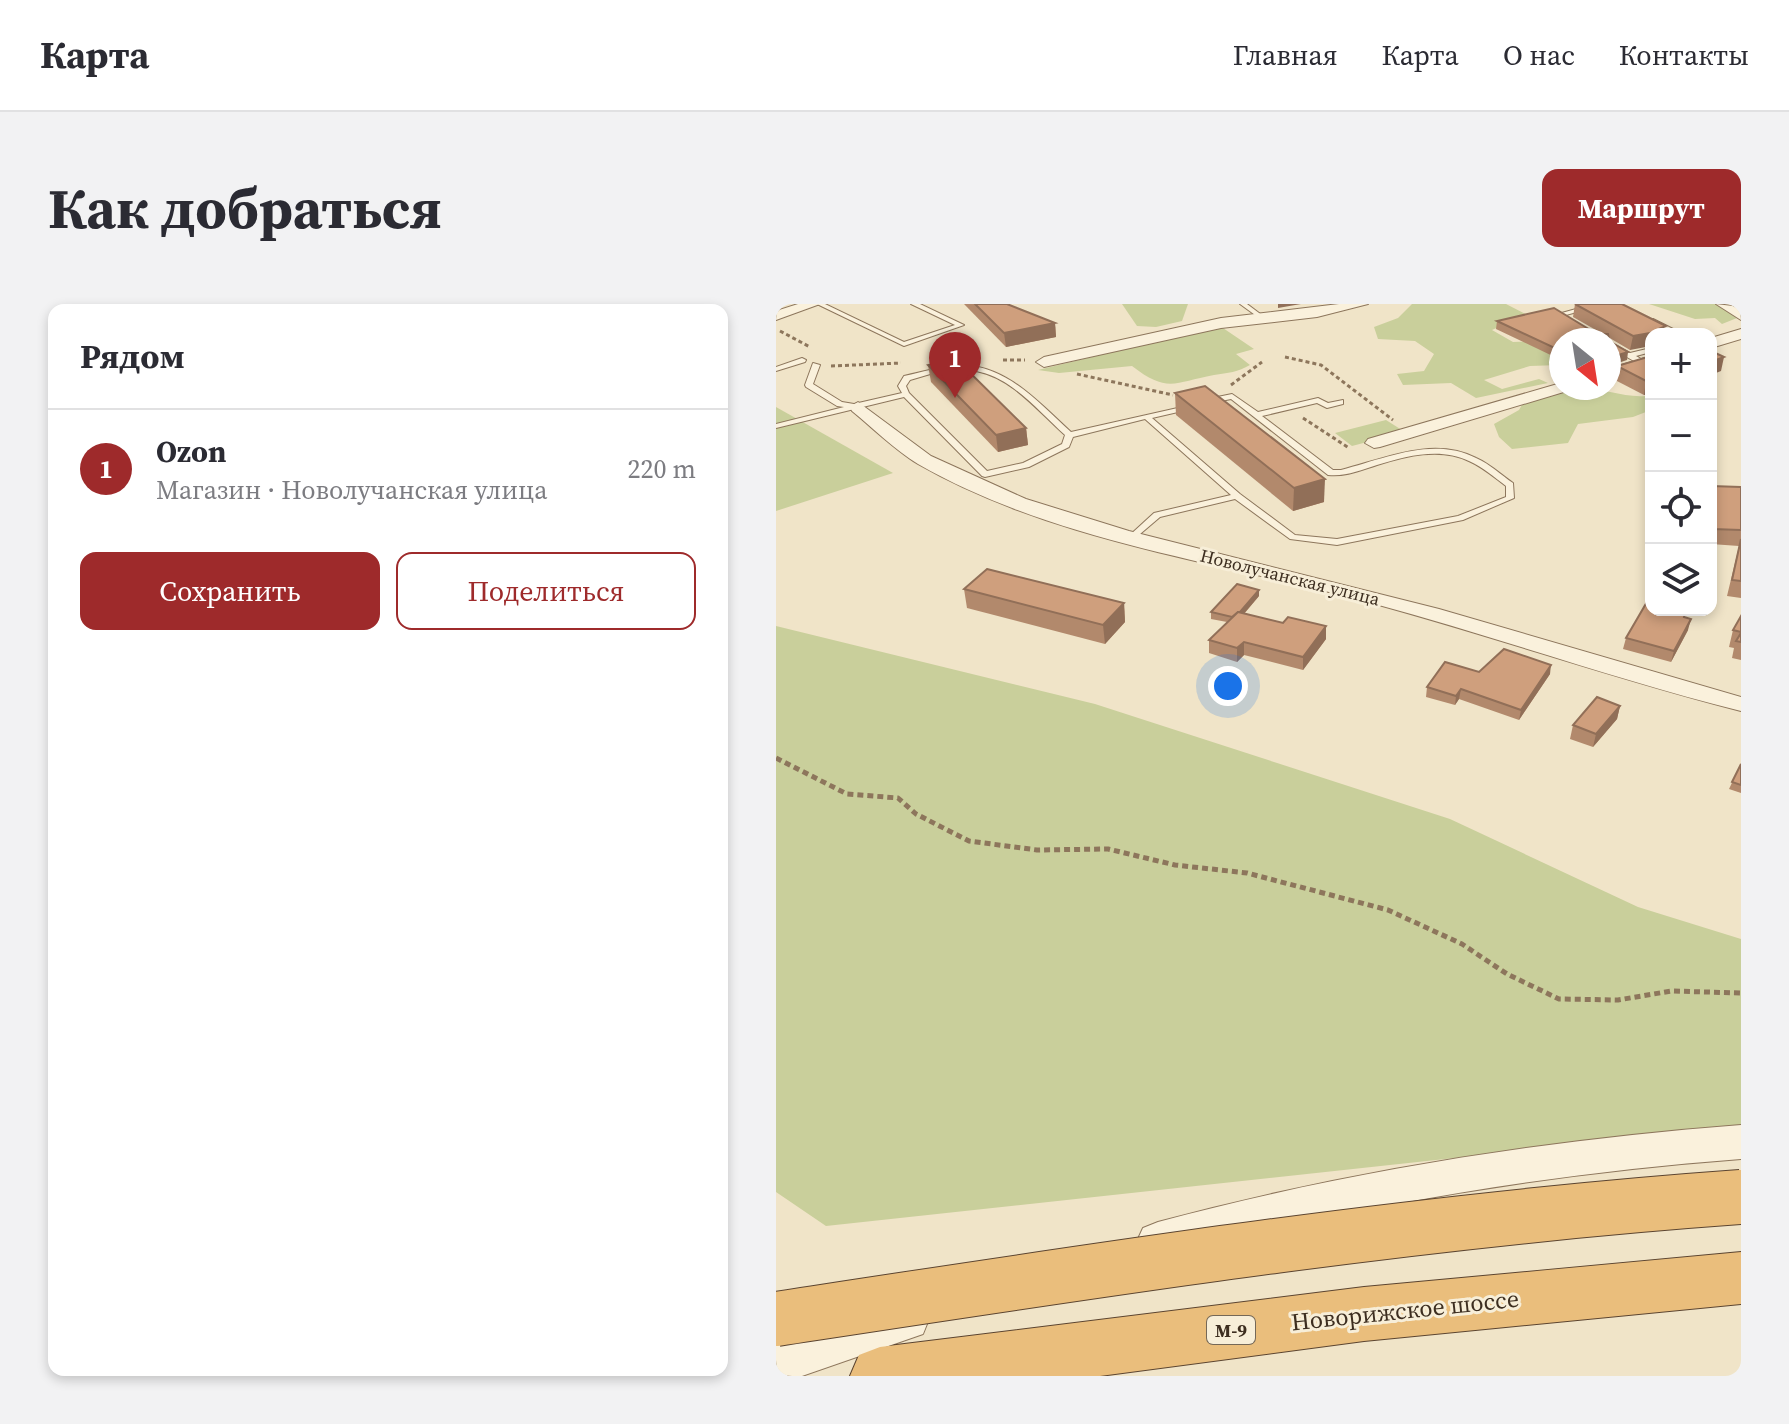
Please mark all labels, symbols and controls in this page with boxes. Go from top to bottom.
text: Карта [40,29,149,81]
text: Главная [1233,36,1338,74]
text: Карта [1382,36,1459,74]
text: О нас [1503,36,1575,74]
text: Контакты [1619,36,1749,74]
button: Маршрут [1542,169,1741,247]
text: Как добраться [48,170,442,247]
north arrow [1549,328,1621,400]
map controls [1645,328,1717,616]
button: + [1645,328,1717,400]
pin: 1 [929,332,981,398]
text: Рядом [80,333,185,379]
button: − [1645,400,1717,472]
text: Ozon [156,431,226,472]
text: 1 [99,451,113,487]
text: 220 m [628,451,696,487]
text: Магазин · Новолучанская улица [156,472,547,508]
button: locate [1645,472,1717,544]
street label: Новолучанская улица [1198,543,1383,612]
button: layers [1645,544,1717,616]
button: Сохранить [80,552,380,630]
button: Поделиться [396,552,696,630]
your location [1208,666,1248,706]
street label: Новорижское шоссе [1290,1282,1520,1338]
road number: М-9 [1207,1316,1255,1344]

